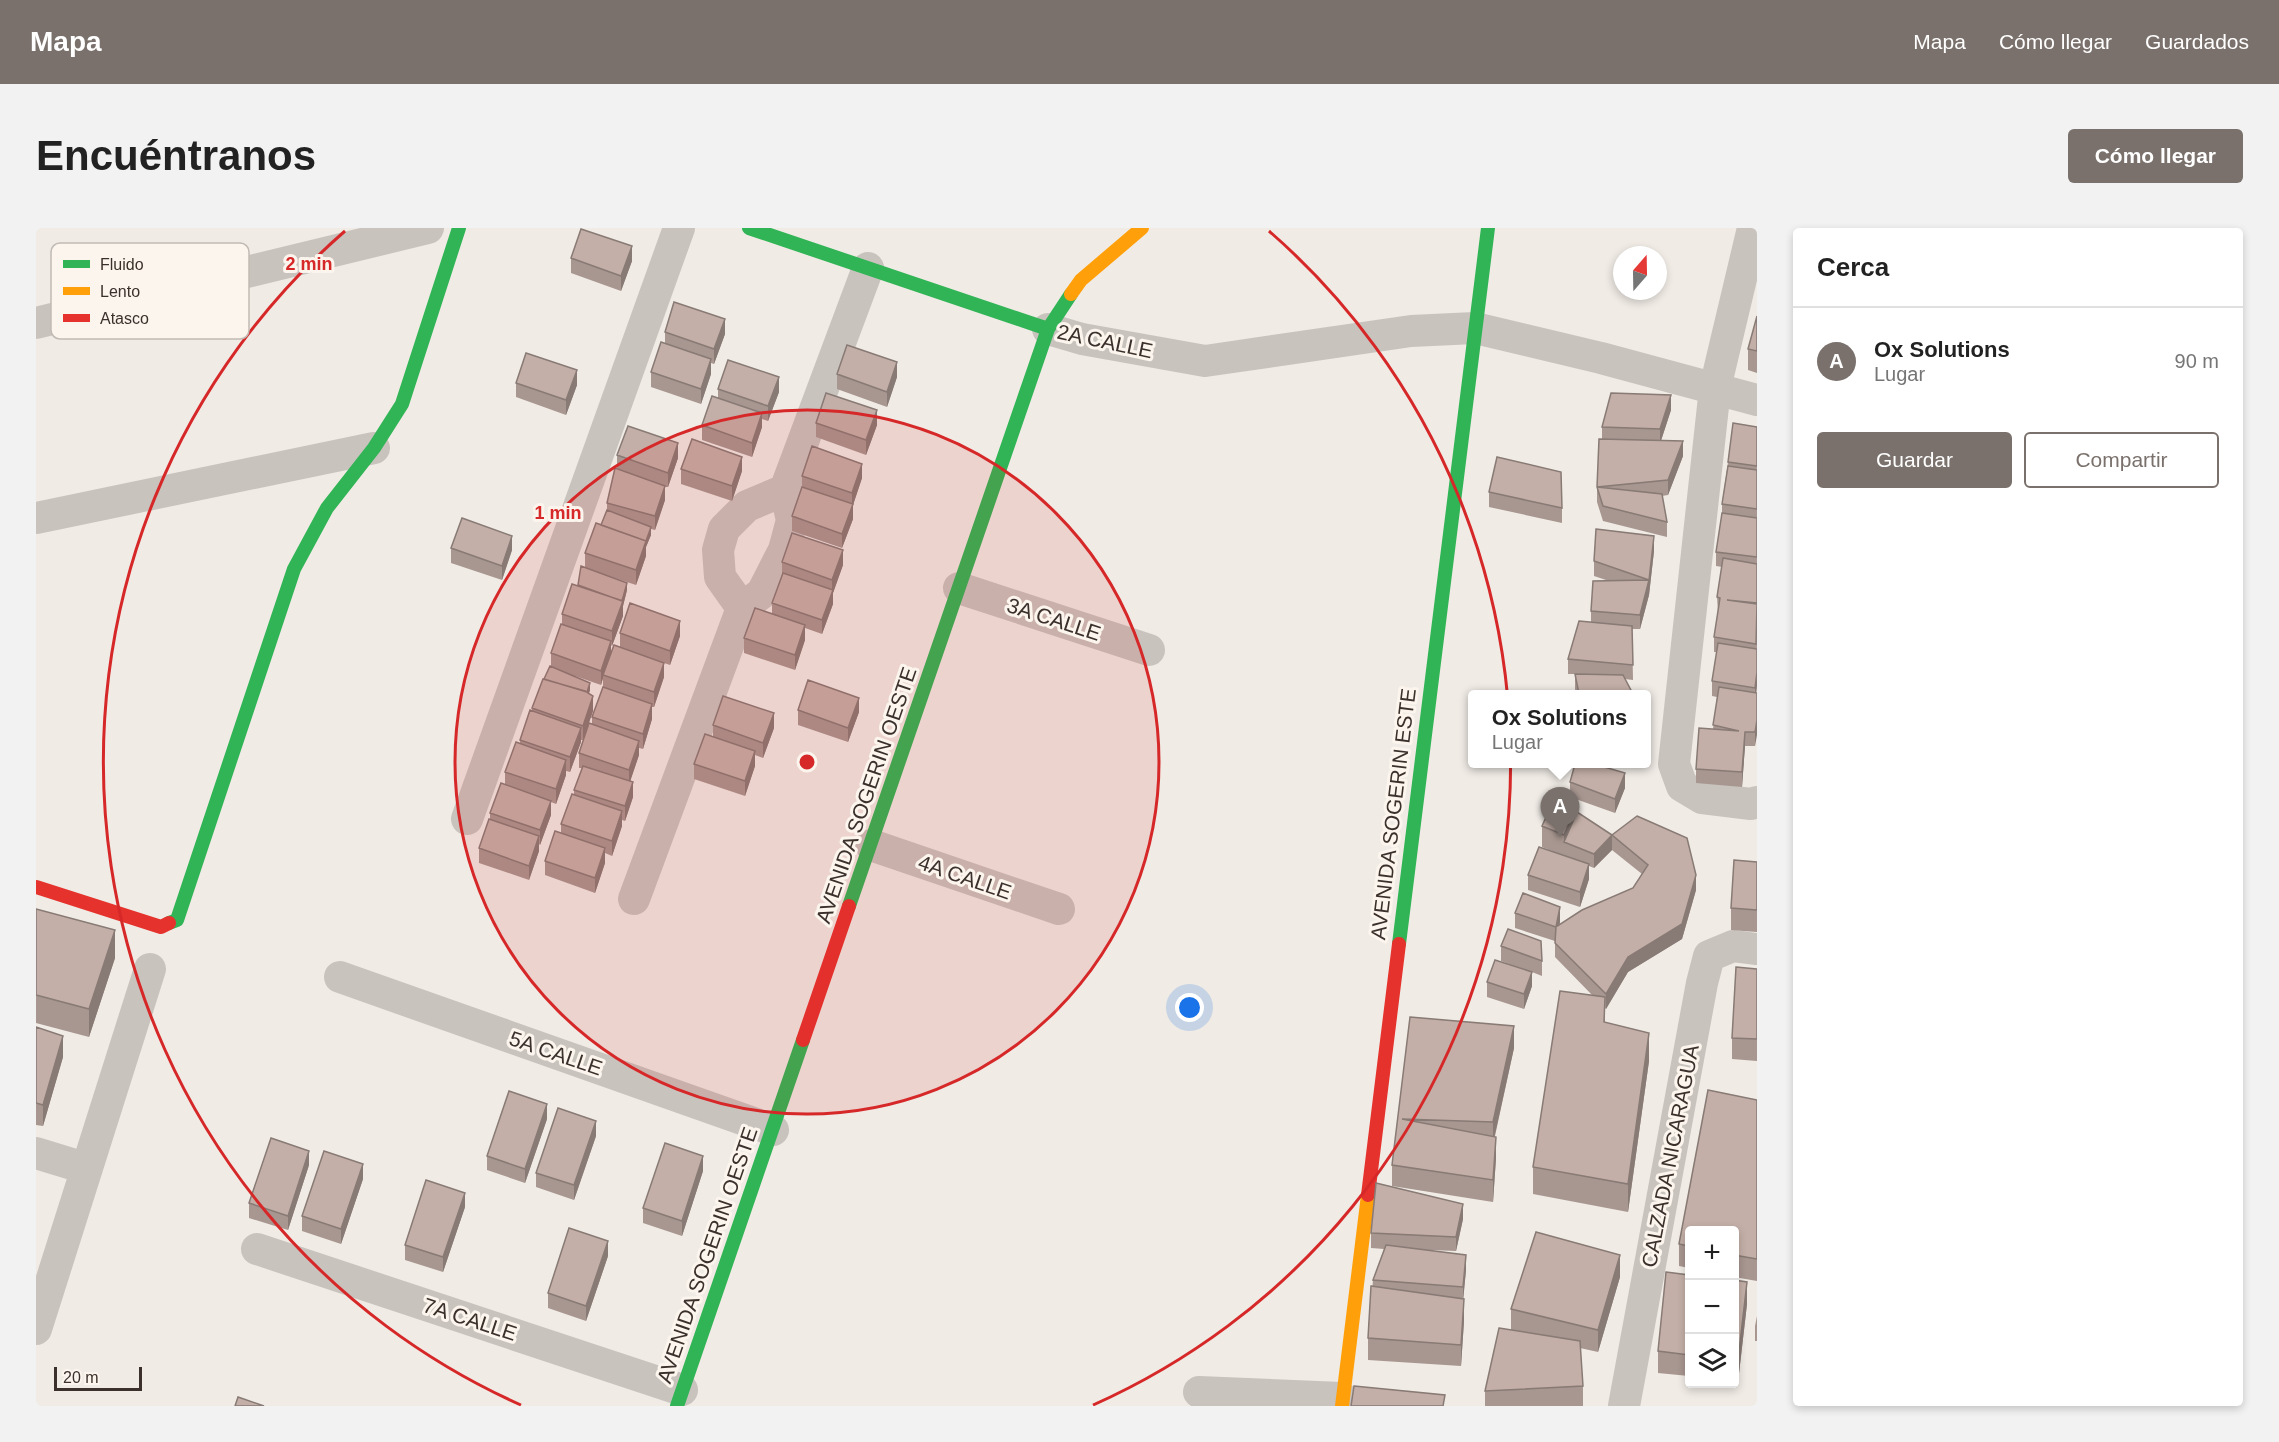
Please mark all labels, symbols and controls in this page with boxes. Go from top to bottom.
text: Mapa [30,26,102,57]
text: Mapa [1913,30,1966,53]
text: Cómo llegar [1999,30,2112,53]
text: Guardados [2145,30,2249,53]
button: Cómo llegar [2068,129,2243,183]
text: Encuéntranos [36,132,316,179]
legend [51,243,249,339]
north arrow [1613,246,1667,300]
text: Cerca [1817,252,1889,282]
text: 2 min [285,254,333,274]
text: Fluido [100,256,144,273]
text: Lento [100,283,140,300]
text: Atasco [100,310,149,327]
street label: 2A CALLE [1055,320,1155,362]
text: Ox Solutions [1874,337,2010,362]
text: A [1829,350,1844,372]
text: 90 m [2175,350,2219,372]
text: Lugar [1874,363,1925,385]
button: Guardar [1817,432,2012,488]
button: Compartir [2024,432,2219,488]
text: 1 min [534,503,582,523]
street label: 3A CALLE [1004,593,1104,645]
street label: AVENIDA SOGERIN OESTE [811,664,921,926]
street label: AVENIDA SOGERIN ESTE [1366,687,1420,941]
popup [1468,690,1651,768]
text: Ox Solutions [1492,705,1627,730]
text: Lugar [1492,731,1543,753]
centre of rings [797,752,817,772]
pin: A [1540,788,1580,837]
street label: 4A CALLE [915,850,1015,904]
your location [1175,993,1204,1022]
street label: 5A CALLE [506,1026,606,1080]
street label: CALZADA NICARAGUA [1637,1043,1703,1269]
street label: AVENIDA SOGERIN OESTE [652,1124,762,1386]
map controls [1685,1226,1739,1388]
button: + [1685,1226,1739,1280]
button: − [1685,1280,1739,1334]
street label: 7A CALLE [420,1293,520,1345]
button: layers [1685,1334,1739,1388]
scale bar [54,1364,142,1392]
text: 20 m [63,1369,99,1386]

